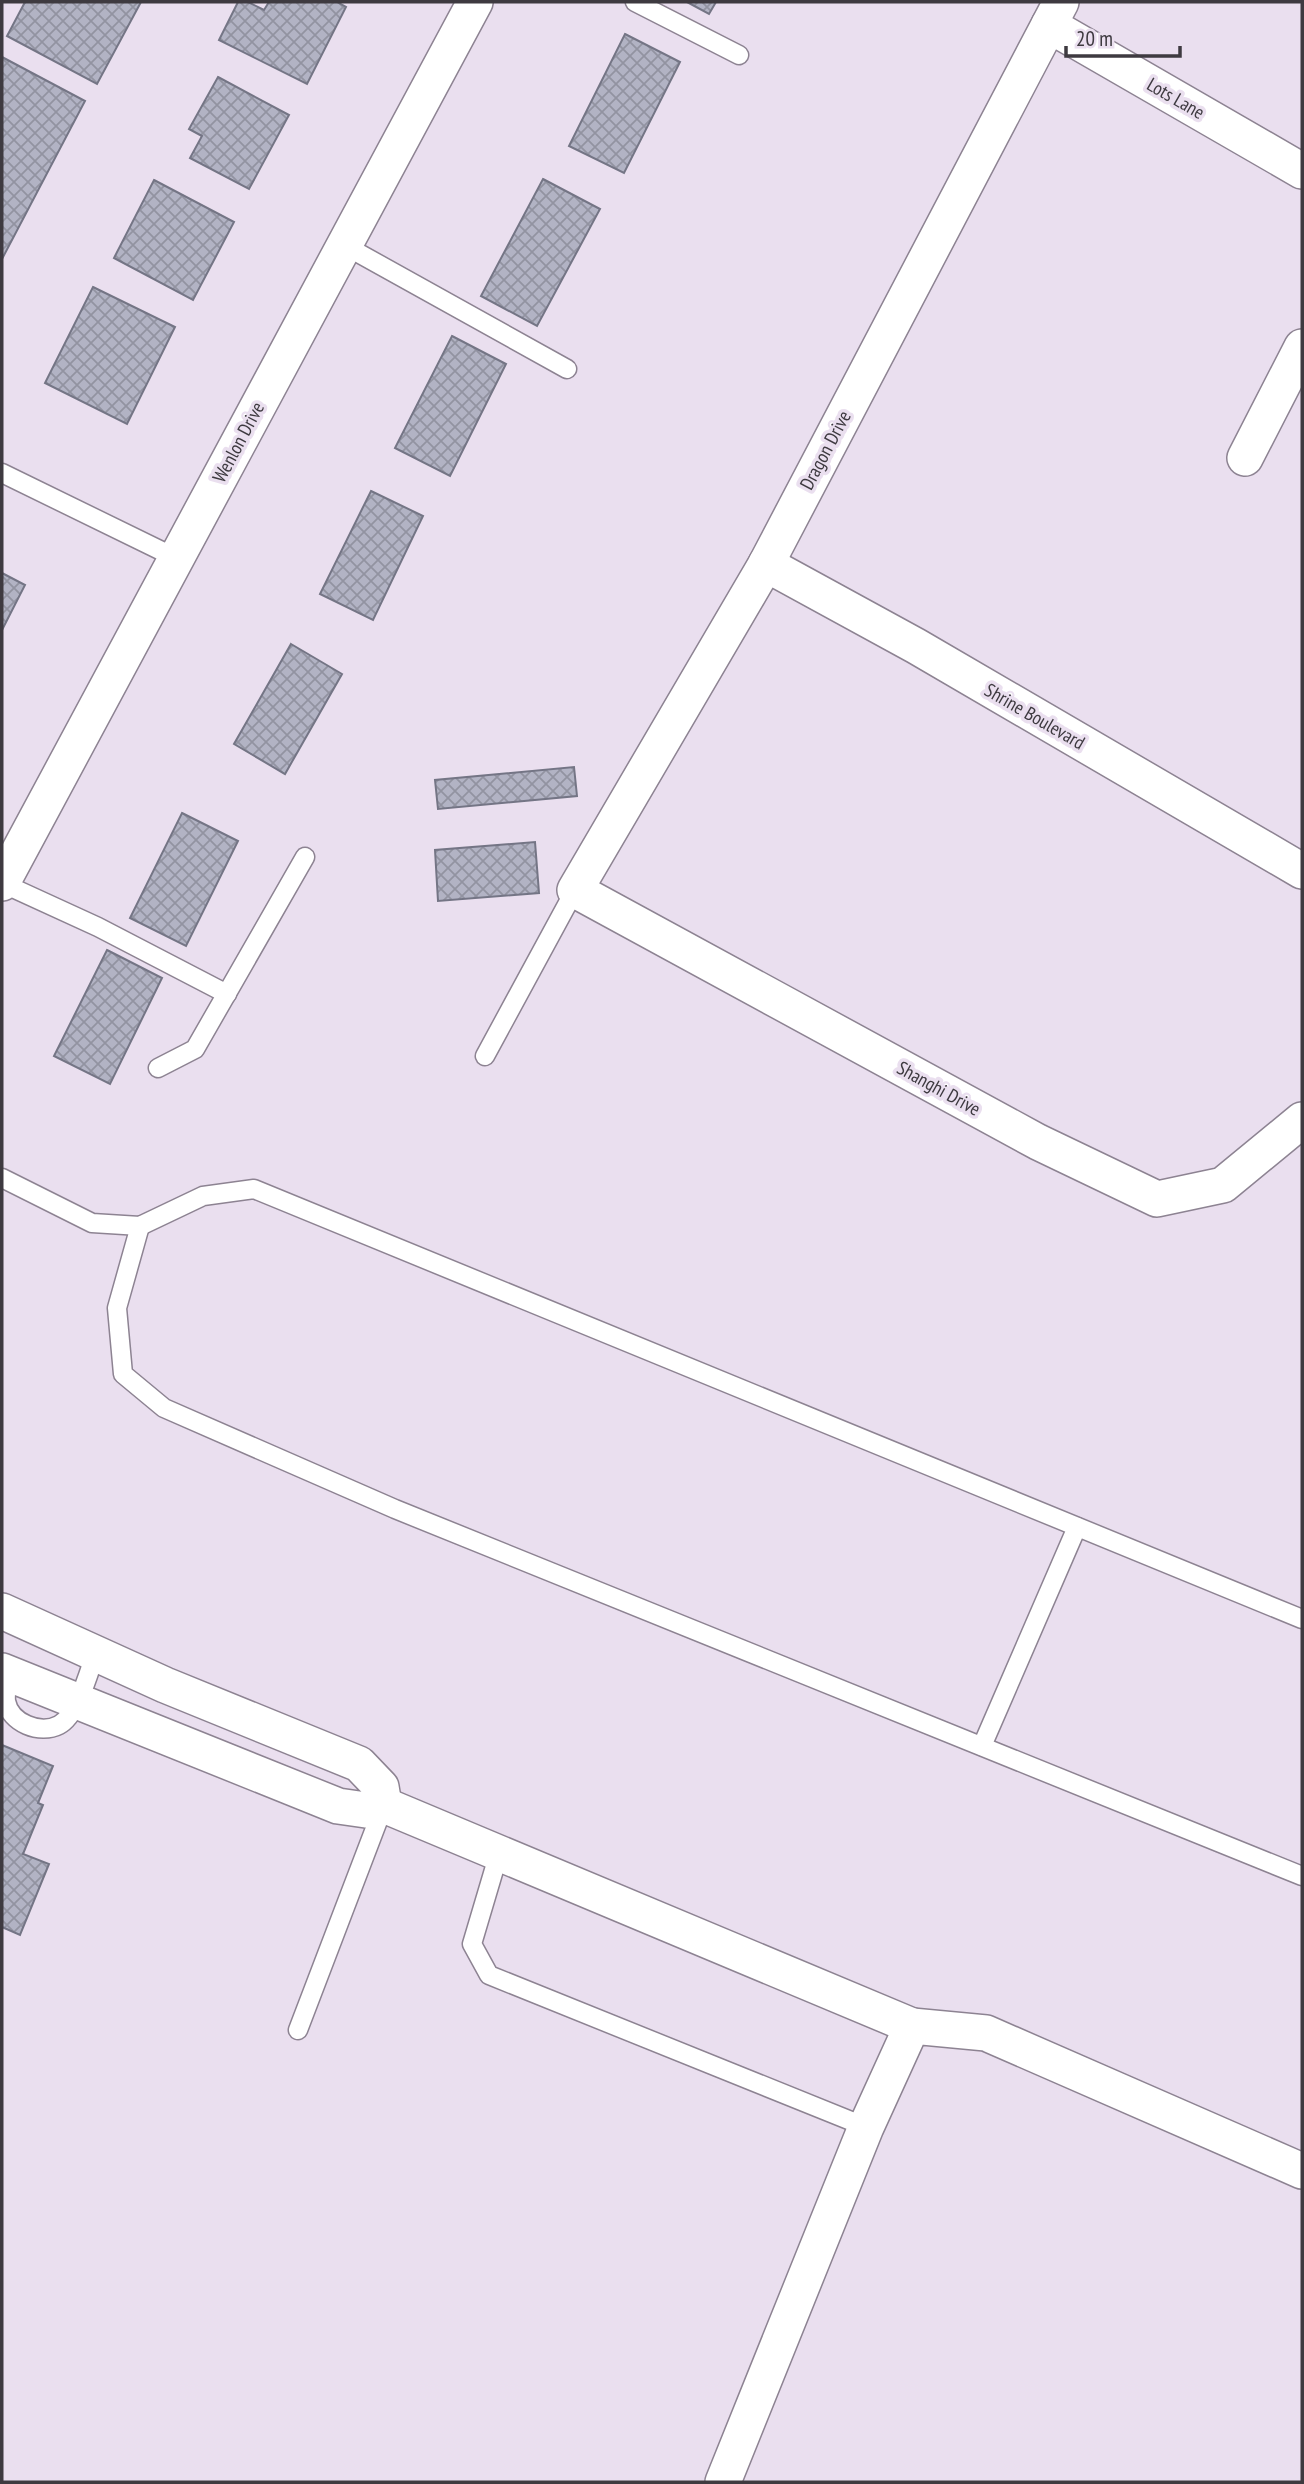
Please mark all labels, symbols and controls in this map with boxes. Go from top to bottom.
scale bar [1066,14,1180,58]
text: 20 m [1076,25,1113,52]
street label: Lots Lane [1143,72,1209,124]
street label: Wenlon Drive [207,397,269,486]
street label: Dragon Drive [794,406,856,494]
street label: Shrine Boulevard [981,678,1089,754]
street label: Shanghi Drive [893,1055,985,1121]

